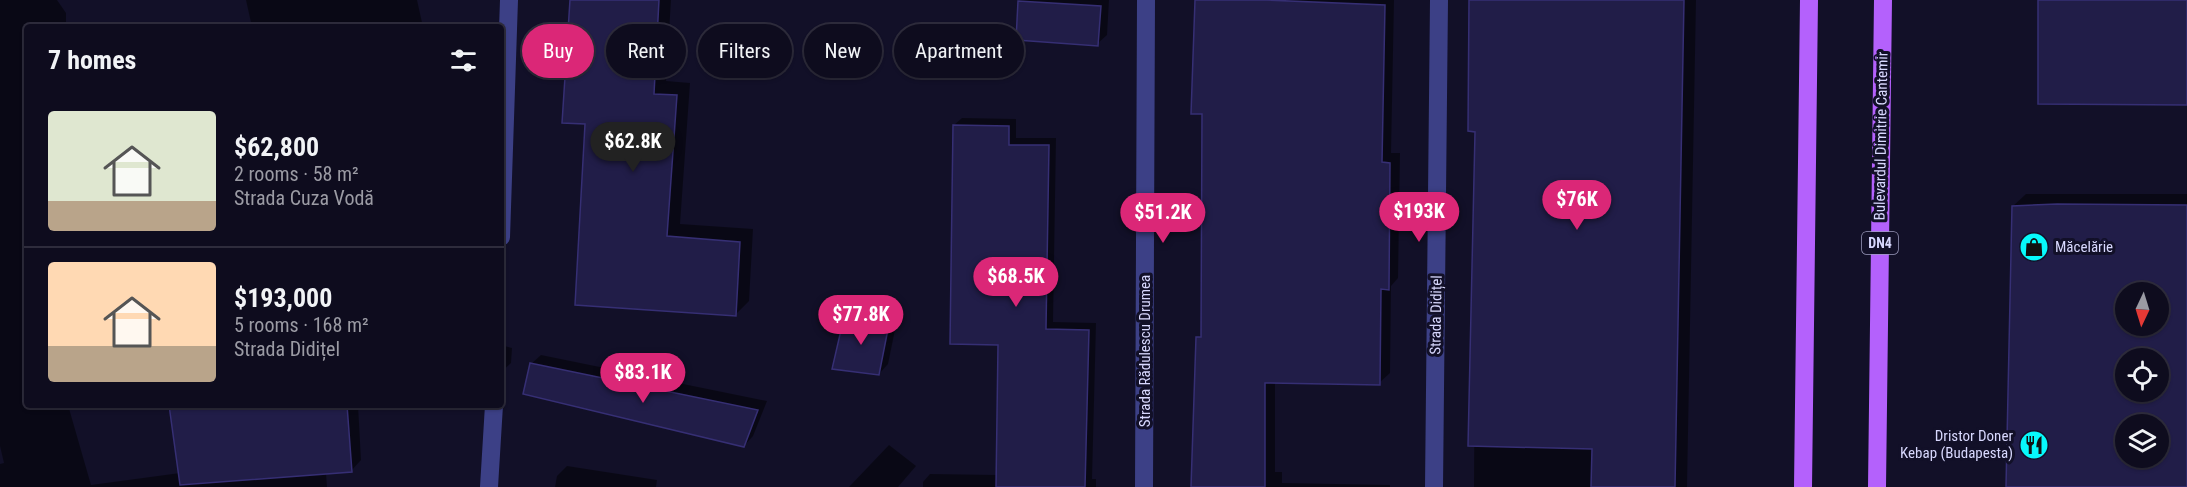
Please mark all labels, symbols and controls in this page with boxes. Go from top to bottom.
chip: Buy [522,24,594,78]
chip: Rent [606,24,686,78]
chip: Filters [698,24,792,78]
chip: New [804,24,882,78]
chip: Apartment [894,24,1024,78]
icon: filters [447,44,480,77]
text: 7 homes [48,45,136,75]
street label: Bulevardul Dimitrie Cantemir [1871,51,1891,221]
pin: $62.8K [584,122,682,173]
text: $62.8K [604,129,662,153]
text: $62,800 [234,132,319,162]
icon: home [96,135,168,207]
text: 2 rooms · 58 m² [234,162,359,186]
pin: $76K [1541,180,1613,231]
text: Strada Cuza Vodă [234,186,374,210]
text: $76K [1556,187,1598,211]
pin: $193K [1377,192,1461,243]
pin: $51.2K [1114,193,1212,244]
text: $193K [1393,199,1445,223]
text: $51.2K [1134,200,1192,224]
shop icon: Măcelărie [2018,231,2050,263]
road number: DN4 [1862,232,1898,254]
place label: Măcelărie [2055,238,2113,256]
pin: $68.5K [967,257,1065,308]
text: $68.5K [987,264,1045,288]
street label: Strada Rădulescu Drumea [1136,275,1154,427]
street label: Strada Didițel [1426,275,1446,355]
north arrow [2115,282,2169,336]
map controls [2115,282,2169,468]
text: $193,000 [234,283,332,313]
icon: home [96,286,168,358]
pin: $77.8K [812,295,910,346]
text: $77.8K [832,302,890,326]
text: 5 rooms · 168 m² [234,313,369,337]
text: Strada Didițel [234,337,340,361]
button: locate [2115,348,2169,402]
pin: $83.1K [594,353,692,404]
text: $83.1K [614,360,672,384]
button: layers [2115,414,2169,468]
place label: Dristor Doner Kebap (Budapesta) [1900,427,2013,462]
restaurant icon: Dristor Doner Kebap (Budapesta) [2018,429,2050,461]

